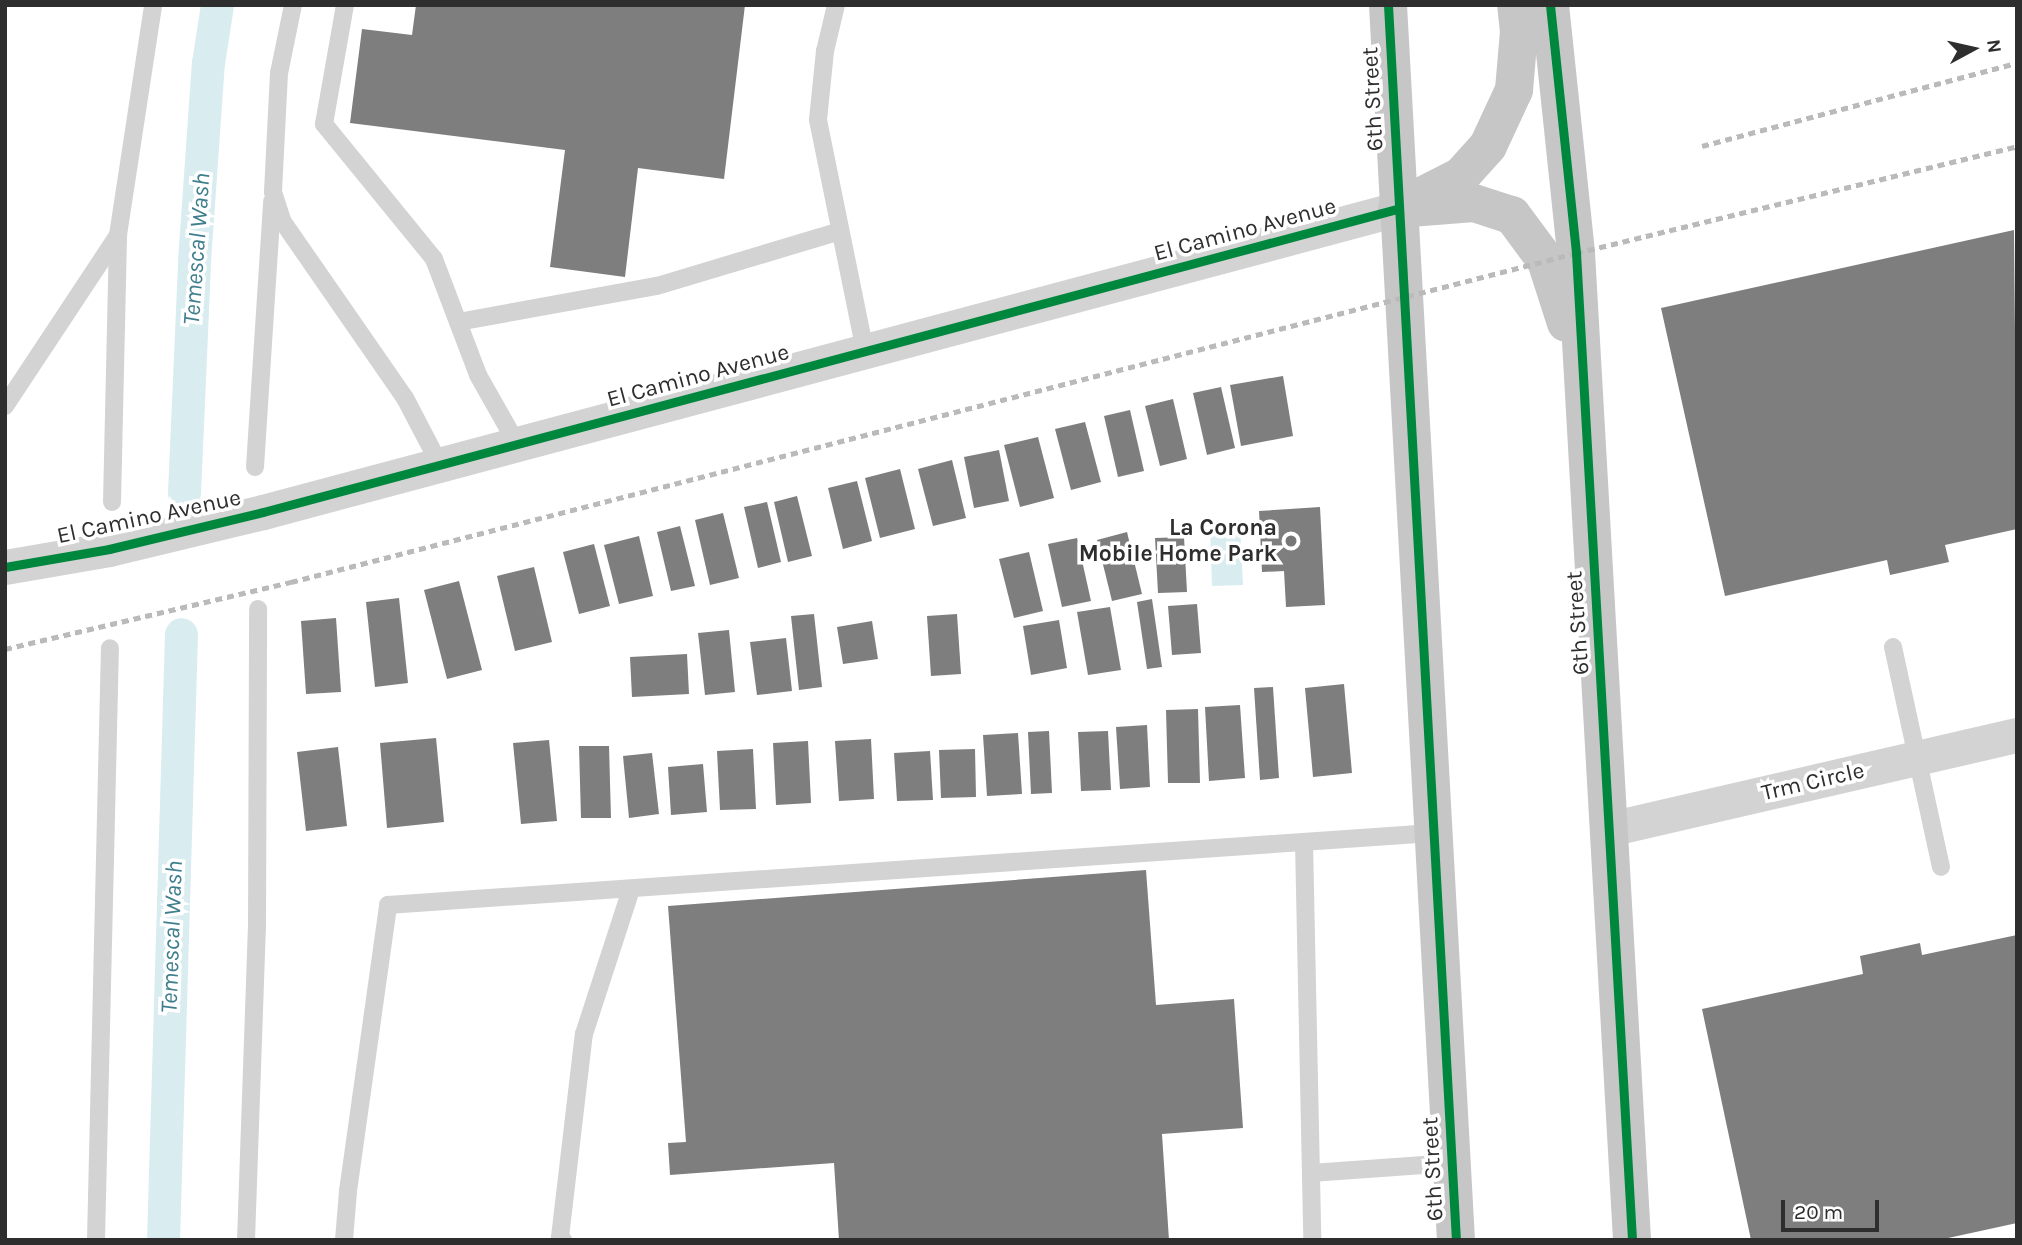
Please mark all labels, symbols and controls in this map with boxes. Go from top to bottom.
north arrow [1938,14,2008,84]
text: N [1982,38,2006,54]
street label: 6th Street [1356,46,1390,152]
water label: Temescal Wash [177,172,217,326]
street label: El Camino Avenue [1151,192,1339,268]
street label: El Camino Avenue [604,338,792,414]
street label: El Camino Avenue [54,484,244,550]
place label: La Corona Mobile Home Park [1079,514,1277,568]
marker: La Corona Mobile Home Park [1283,533,1299,549]
street label: 6th Street [1561,570,1595,676]
street label: Trm Circle [1759,757,1867,807]
water label: Temescal Wash [155,860,189,1014]
street label: 6th Street [1416,1116,1450,1222]
scale bar [1784,1186,1882,1230]
text: 20 m [1794,1200,1843,1224]

